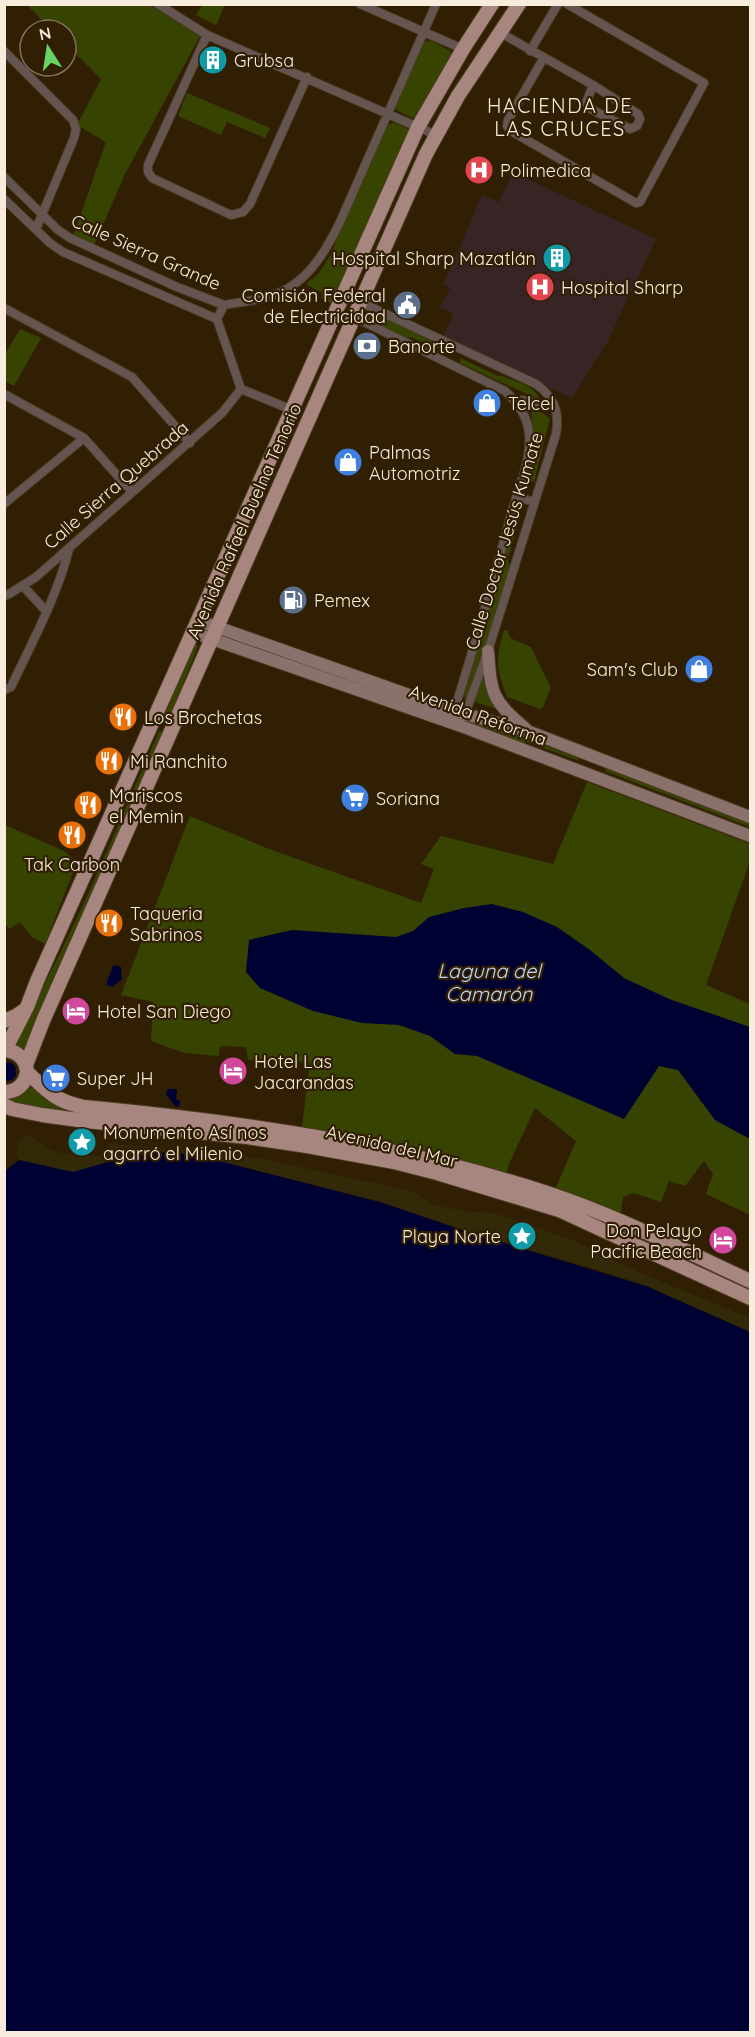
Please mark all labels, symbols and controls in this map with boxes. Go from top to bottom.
north arrow [18,18,78,78]
text: N [37,22,53,44]
building icon: Grubsa [197,44,229,76]
place label: Grubsa [234,49,294,72]
district label: HACIENDA DE LAS CRUCES [487,93,633,141]
hospital icon: Polimedica [463,154,495,186]
place label: Polimedica [500,159,591,182]
street label: Calle Sierra Grande [68,209,224,295]
building icon: Hospital Sharp Mazatlán [541,242,573,274]
place label: Hospital Sharp Mazatlán [332,247,536,270]
hospital icon: Hospital Sharp [524,271,556,303]
place label: Hospital Sharp [561,276,683,299]
place label: Comisión Federal de Electricidad [242,284,386,328]
public building icon: Comisión Federal de Electricidad [391,289,423,321]
bank icon: Banorte [351,330,383,362]
place label: Banorte [388,335,455,358]
shop icon: Telcel [471,387,503,419]
place label: Telcel [508,392,554,415]
street label: Avenida Rafael Buelna Tenorio [181,400,307,642]
street label: Calle Sierra Quebrada [39,416,193,554]
street label: Calle Doctor Jesús Kumate [460,430,548,652]
place label: Palmas Automotriz [369,441,460,485]
shop icon: Palmas Automotriz [332,446,364,478]
fuel station icon: Pemex [277,584,309,616]
place label: Pemex [314,589,370,612]
shop icon: Sam's Club [683,653,715,685]
place label: Sam's Club [587,658,678,681]
street label: Avenida Reforma [406,679,550,751]
restaurant icon: Los Brochetas [107,701,139,733]
place label: Los Brochetas [144,706,262,729]
restaurant icon: Mi Ranchito [93,745,125,777]
place label: Mi Ranchito [130,750,227,773]
supermarket icon: Soriana [339,782,371,814]
place label: Mariscos el Memin [109,784,184,828]
place label: Soriana [376,787,440,810]
restaurant icon: Mariscos el Memin [72,789,104,821]
restaurant icon: Tak Carbon [56,819,88,851]
place label: Tak Carbon [24,853,120,876]
place label: Taqueria Sabrinos [130,902,203,946]
restaurant icon: Taqueria Sabrinos [93,907,125,939]
water label: Laguna del Camarón [437,958,543,1006]
hotel icon: Hotel San Diego [60,995,92,1027]
place label: Hotel San Diego [97,1000,231,1023]
place label: Hotel Las Jacarandas [254,1050,354,1094]
hotel icon: Hotel Las Jacarandas [217,1055,249,1087]
supermarket icon: Super JH [40,1062,72,1094]
place label: Super JH [77,1067,154,1090]
street label: Avenida del Mar [324,1120,460,1172]
place label: Monumento Así nos agarró el Milenio [103,1121,267,1165]
place icon: Monumento Así nos agarró el Milenio [66,1126,98,1158]
place label: Don Pelayo Pacific Beach [590,1219,702,1263]
place icon: Playa Norte [506,1220,538,1252]
hotel icon: Don Pelayo Pacific Beach [707,1224,739,1256]
place label: Playa Norte [402,1225,501,1248]

